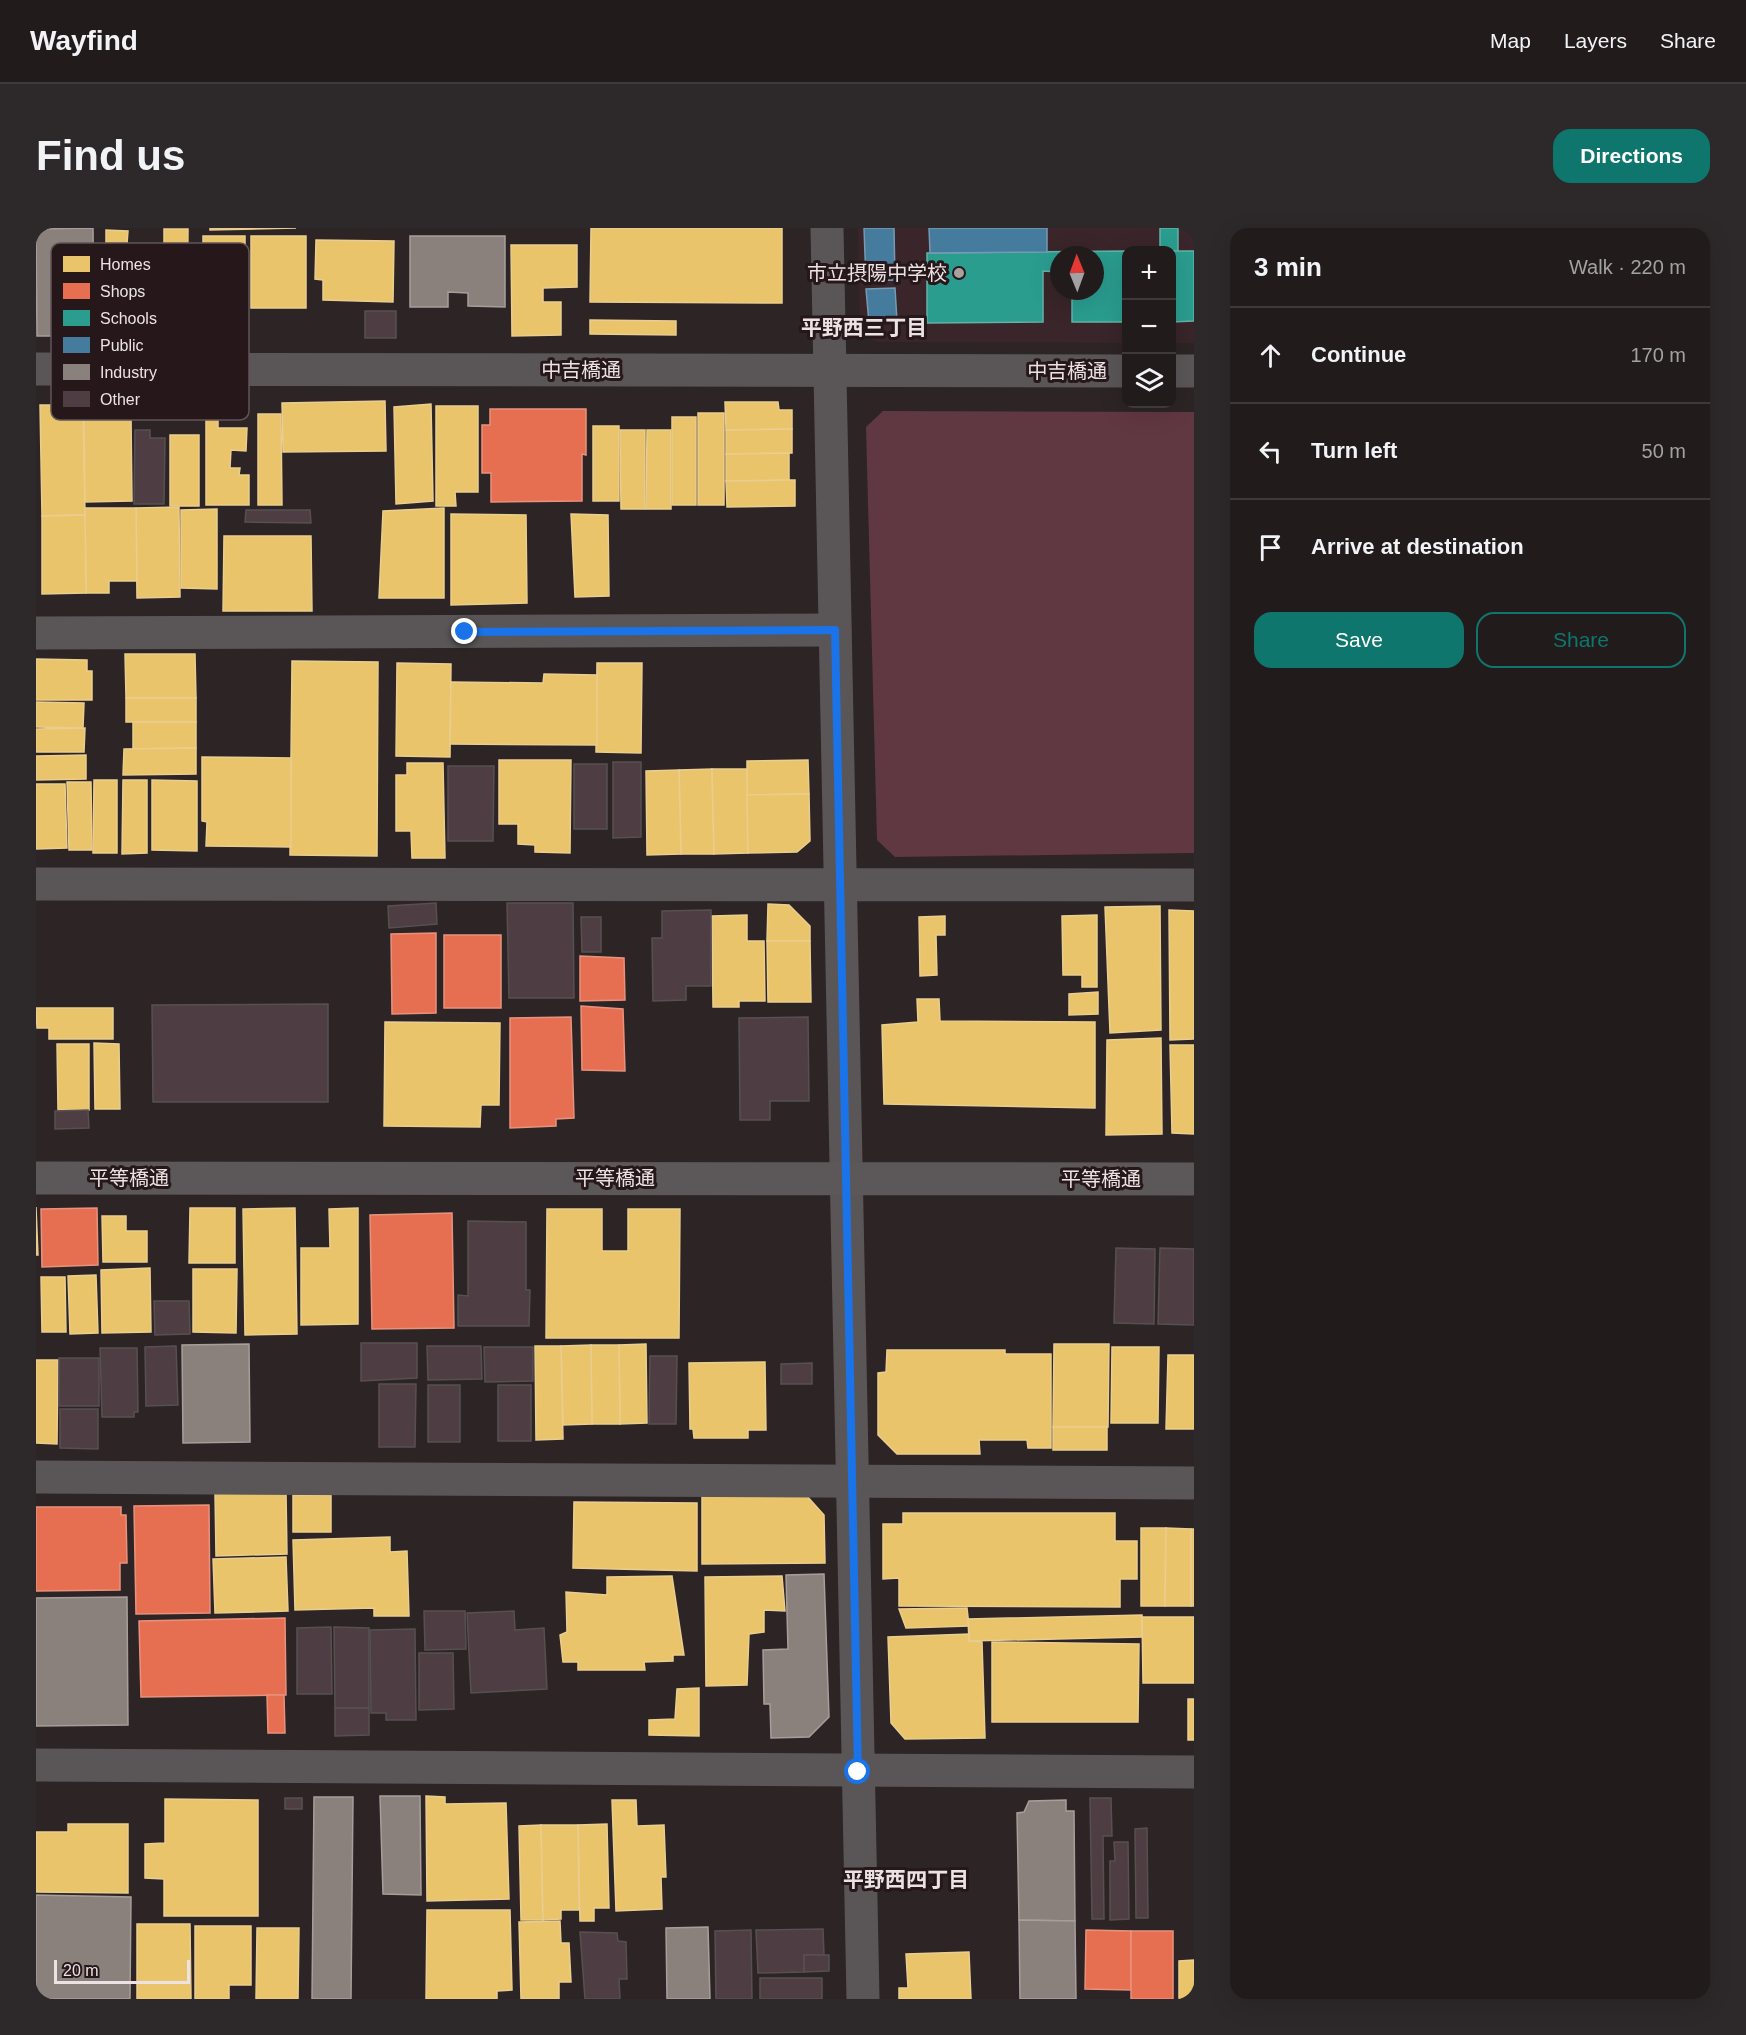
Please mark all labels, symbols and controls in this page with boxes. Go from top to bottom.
text: Wayfind [30,25,138,56]
text: Map [1490,29,1531,52]
text: Layers [1564,29,1627,52]
text: Share [1660,29,1716,52]
button: Directions [1553,129,1710,183]
text: Find us [36,132,185,179]
legend [51,243,249,420]
north arrow [1050,246,1104,300]
map controls [1122,246,1176,408]
button: + [1122,246,1176,300]
text: 3 min [1254,252,1322,282]
text: Homes [100,256,151,273]
text: Walk · 220 m [1569,256,1686,278]
place label: 市立摂陽中学校 [807,262,947,284]
marker: 市立摂陽中学校 [952,266,966,280]
text: Shops [100,283,145,300]
button: − [1122,300,1176,354]
text: Schools [100,310,157,327]
district label: 平野西三丁目 [801,316,927,339]
text: Public [100,337,144,354]
icon: ahead [1254,339,1287,372]
text: Continue [1311,342,1406,367]
text: 170 m [1630,344,1686,366]
button: layers [1122,354,1176,408]
street label: 中吉橋通 [541,359,621,381]
street label: 中吉橋通 [1027,360,1107,382]
text: Industry [100,364,157,381]
text: Other [100,391,141,408]
icon: left [1254,435,1287,468]
text: Turn left [1311,438,1397,463]
text: 50 m [1642,440,1686,462]
icon: arrive [1254,531,1287,564]
text: Arrive at destination [1311,534,1524,559]
button: Save [1254,612,1464,668]
button: Share [1476,612,1686,668]
route end [451,618,477,644]
street label: 平等橋通 [89,1167,169,1189]
street label: 平等橋通 [575,1167,655,1189]
street label: 平等橋通 [1061,1168,1141,1190]
route start [844,1758,870,1784]
district label: 平野西四丁目 [843,1868,969,1891]
scale bar [54,1957,190,1984]
text: 20 m [63,1962,99,1979]

